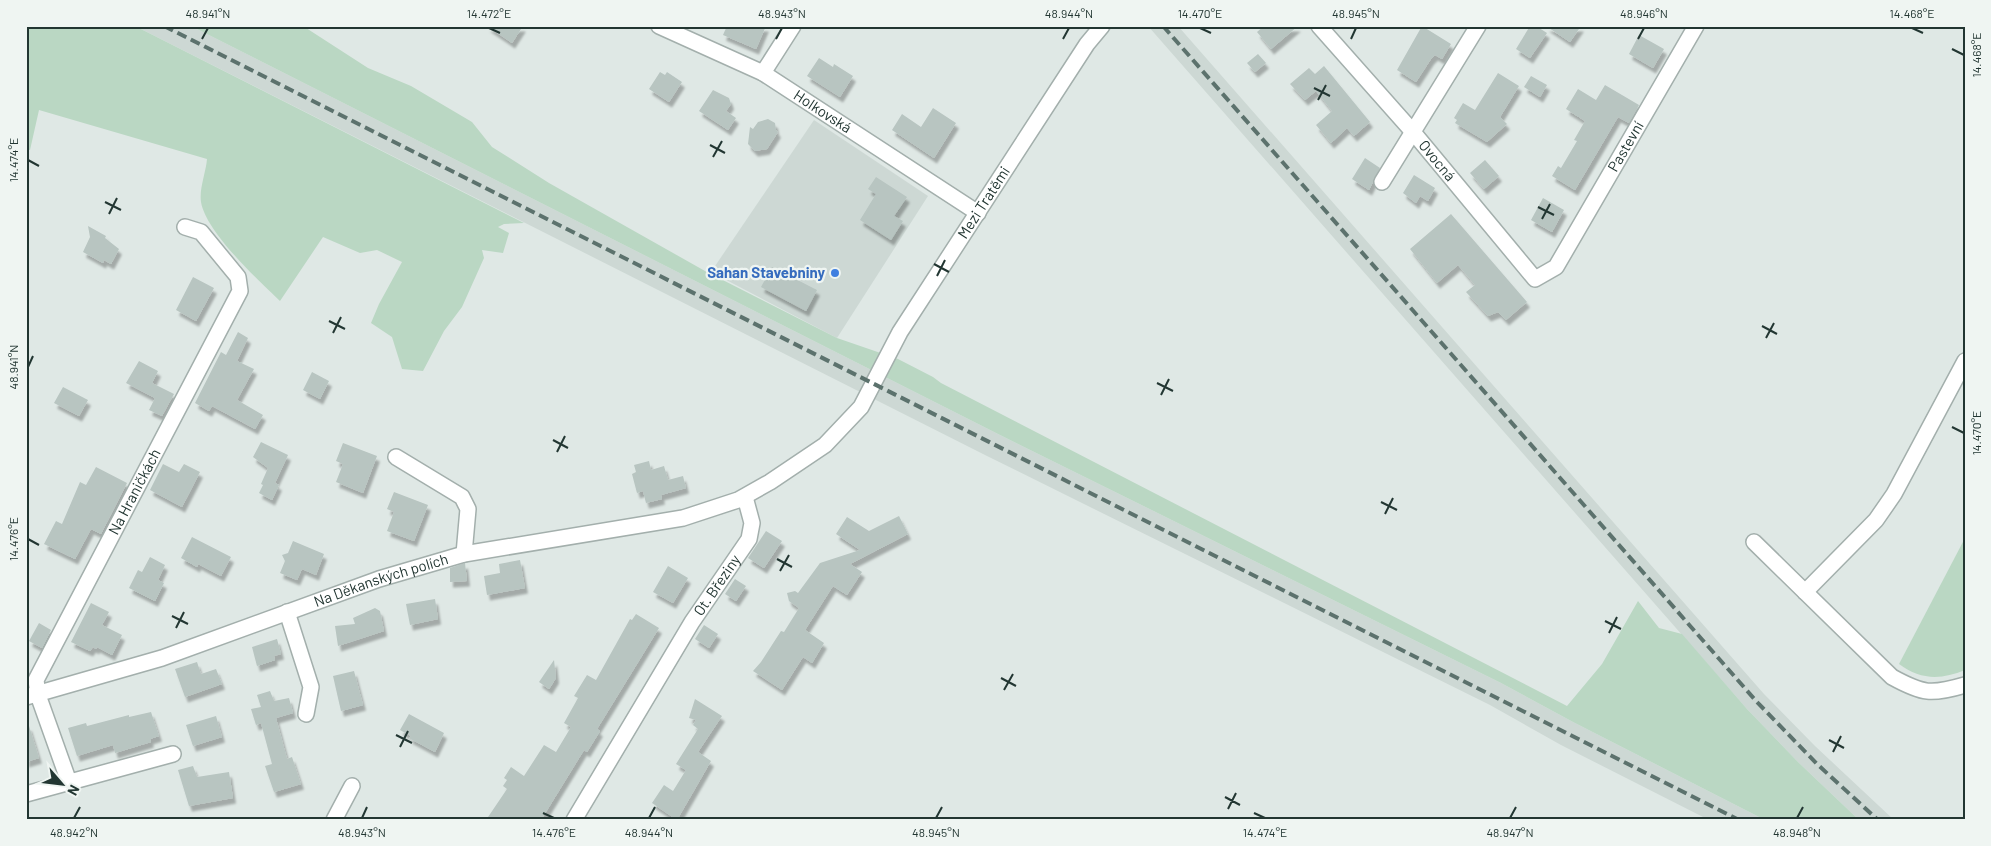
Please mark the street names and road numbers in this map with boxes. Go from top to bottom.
street label: Holkovská [791,85,855,136]
street label: Pastevní [1603,118,1647,175]
street label: Ovocná [1415,136,1460,184]
street label: Mezi Tratěmi [953,163,1013,242]
street label: Na Hraničkách [104,445,164,537]
street label: Na Děkanských polích [311,549,450,610]
street label: Ot. Březiny [689,551,744,619]

